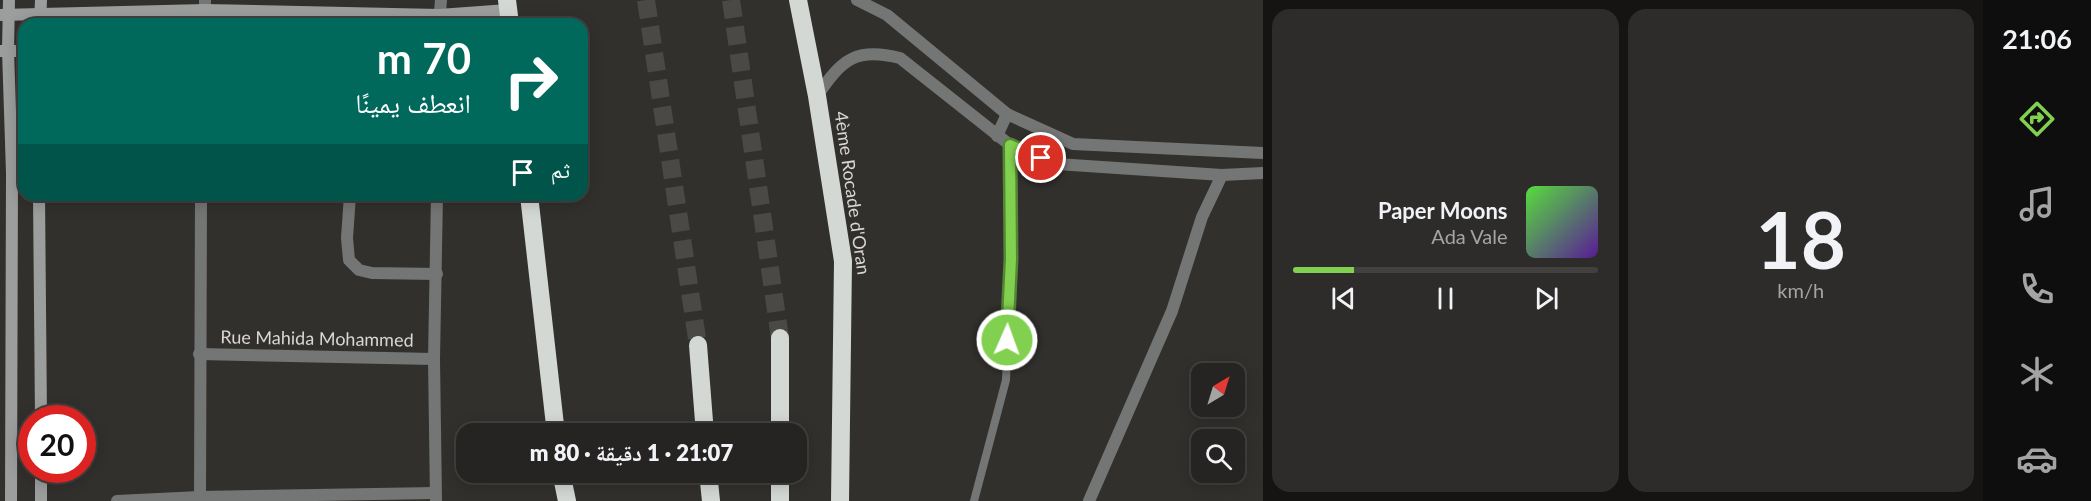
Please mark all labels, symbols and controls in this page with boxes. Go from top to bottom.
text: 21:06 [2002,22,2072,55]
text: 70 m [377,33,471,83]
icon: right [492,42,570,120]
text: انعطف يمينًا [355,86,471,119]
icon: directions [2016,98,2058,140]
street label: 4ème Rocade d'Oran [831,110,875,276]
pin [1015,132,1066,183]
icon: arrive [1024,141,1057,174]
icon: arrive [506,156,539,189]
text: ثم [551,156,570,183]
icon: music [2016,183,2058,225]
text: 18 [1756,192,1846,286]
text: Paper Moons [1378,197,1508,224]
text: Ada Vale [1431,224,1508,248]
icon: phone [2016,268,2058,310]
text: km/h [1777,278,1824,302]
icon: previous [1327,282,1360,315]
icon: pause [1429,282,1462,315]
icon: next [1530,282,1563,315]
position arrow [975,308,1039,372]
street label: Rue Mahida Mohammed [220,325,414,351]
icon: climate [2016,353,2058,395]
north arrow [1191,363,1245,417]
map controls [1191,363,1245,483]
speed limit sign: 20 [18,405,96,483]
button: search [1191,429,1245,483]
icon: car [2016,438,2058,480]
text: 21:07 · 1 دقيقة · 80 m [530,439,733,466]

